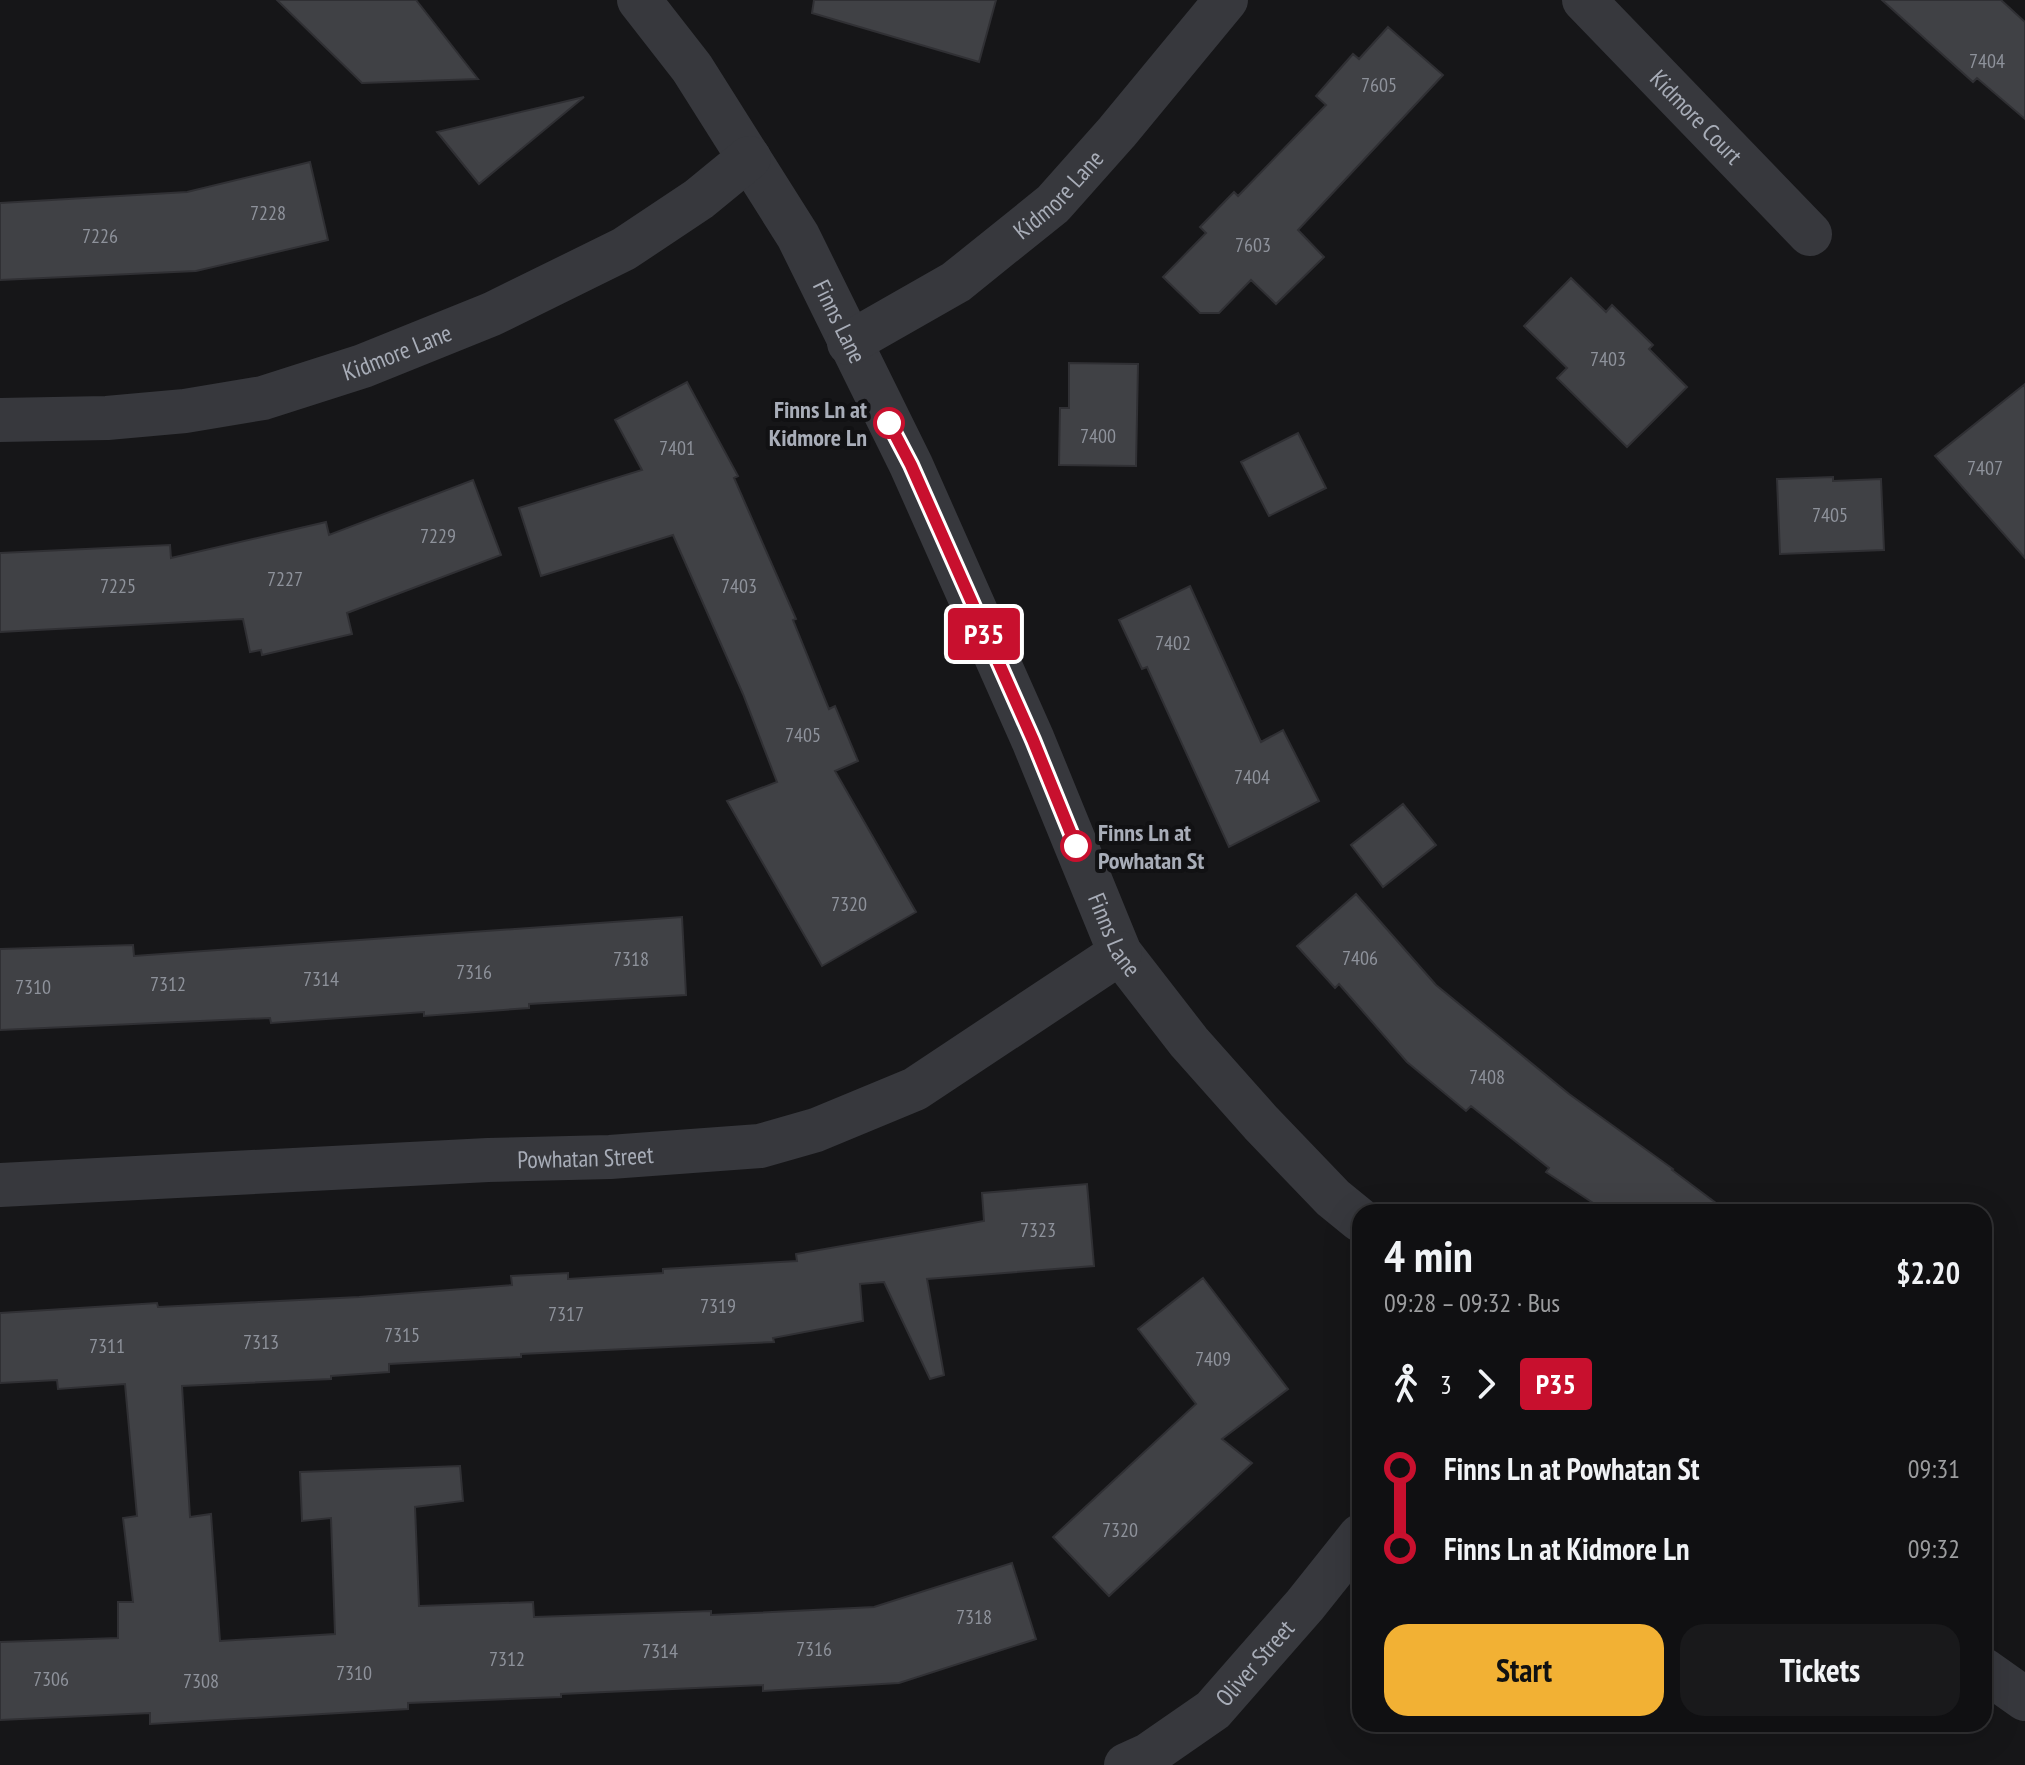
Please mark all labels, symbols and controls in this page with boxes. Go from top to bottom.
house number: 7404 [1969,48,2005,74]
street label: Kidmore Court [1644,63,1750,171]
house number: 7605 [1361,72,1397,98]
street label: Kidmore Lane [1007,143,1110,246]
house number: 7228 [250,200,286,226]
house number: 7226 [82,223,118,249]
house number: 7603 [1235,232,1271,258]
street label: Finns Lane [806,274,874,368]
street label: Kidmore Lane [338,316,456,387]
house number: 7403 [1590,346,1626,372]
place label: Finns Ln at Kidmore Ln [769,394,867,453]
marker: Finns Ln at Kidmore Ln [874,408,904,438]
house number: 7400 [1080,423,1116,449]
house number: 7401 [659,435,695,461]
house number: 7407 [1967,455,2003,481]
house number: 7405 [1812,502,1848,528]
house number: 7229 [420,523,456,549]
house number: 7227 [267,566,303,592]
house number: 7225 [100,573,136,599]
house number: 7403 [721,573,757,599]
line badge: P35 [938,608,1030,660]
text: P35 [964,615,1004,652]
house number: 7402 [1155,630,1191,656]
house number: 7405 [785,722,821,748]
house number: 7404 [1234,764,1270,790]
place label: Finns Ln at Powhatan St [1098,817,1204,876]
marker: Finns Ln at Powhatan St [1061,831,1091,861]
street label: Finns Lane [1082,888,1148,983]
house number: 7320 [831,891,867,917]
house number: 7406 [1342,945,1378,971]
house number: 7318 [613,946,649,972]
house number: 7316 [456,959,492,985]
house number: 7314 [303,966,339,992]
house number: 7312 [150,971,186,997]
house number: 7310 [15,974,51,1000]
house number: 7408 [1469,1064,1505,1090]
street label: Powhatan Street [517,1138,655,1175]
house number: 7323 [1020,1217,1056,1243]
text: 4 min [1384,1227,1473,1284]
text: $2.20 [1896,1253,1960,1292]
text: 09:28 – 09:32 · Bus [1384,1286,1560,1319]
house number: 7319 [700,1293,736,1319]
house number: 7317 [548,1301,584,1327]
house number: 7315 [384,1322,420,1348]
house number: 7313 [243,1329,279,1355]
house number: 7311 [89,1333,125,1359]
house number: 7409 [1195,1346,1231,1372]
icon: walk [1384,1362,1428,1406]
icon: forward [1464,1362,1508,1406]
text: P35 [1536,1365,1576,1402]
text: 3 [1440,1368,1452,1401]
text: Finns Ln at Powhatan St [1444,1449,1699,1488]
text: 09:31 [1908,1452,1960,1485]
house number: 7320 [1102,1517,1138,1543]
text: Finns Ln at Kidmore Ln [1444,1529,1689,1568]
text: 09:32 [1908,1532,1960,1565]
house number: 7318 [956,1604,992,1630]
street label: Oliver Street [1208,1613,1301,1712]
button: Start [1384,1624,1664,1716]
button: Tickets [1680,1624,1960,1716]
house number: 7316 [796,1636,832,1662]
house number: 7314 [642,1638,678,1664]
house number: 7312 [489,1646,525,1672]
house number: 7310 [336,1660,372,1686]
house number: 7306 [33,1666,69,1692]
house number: 7308 [183,1668,219,1694]

